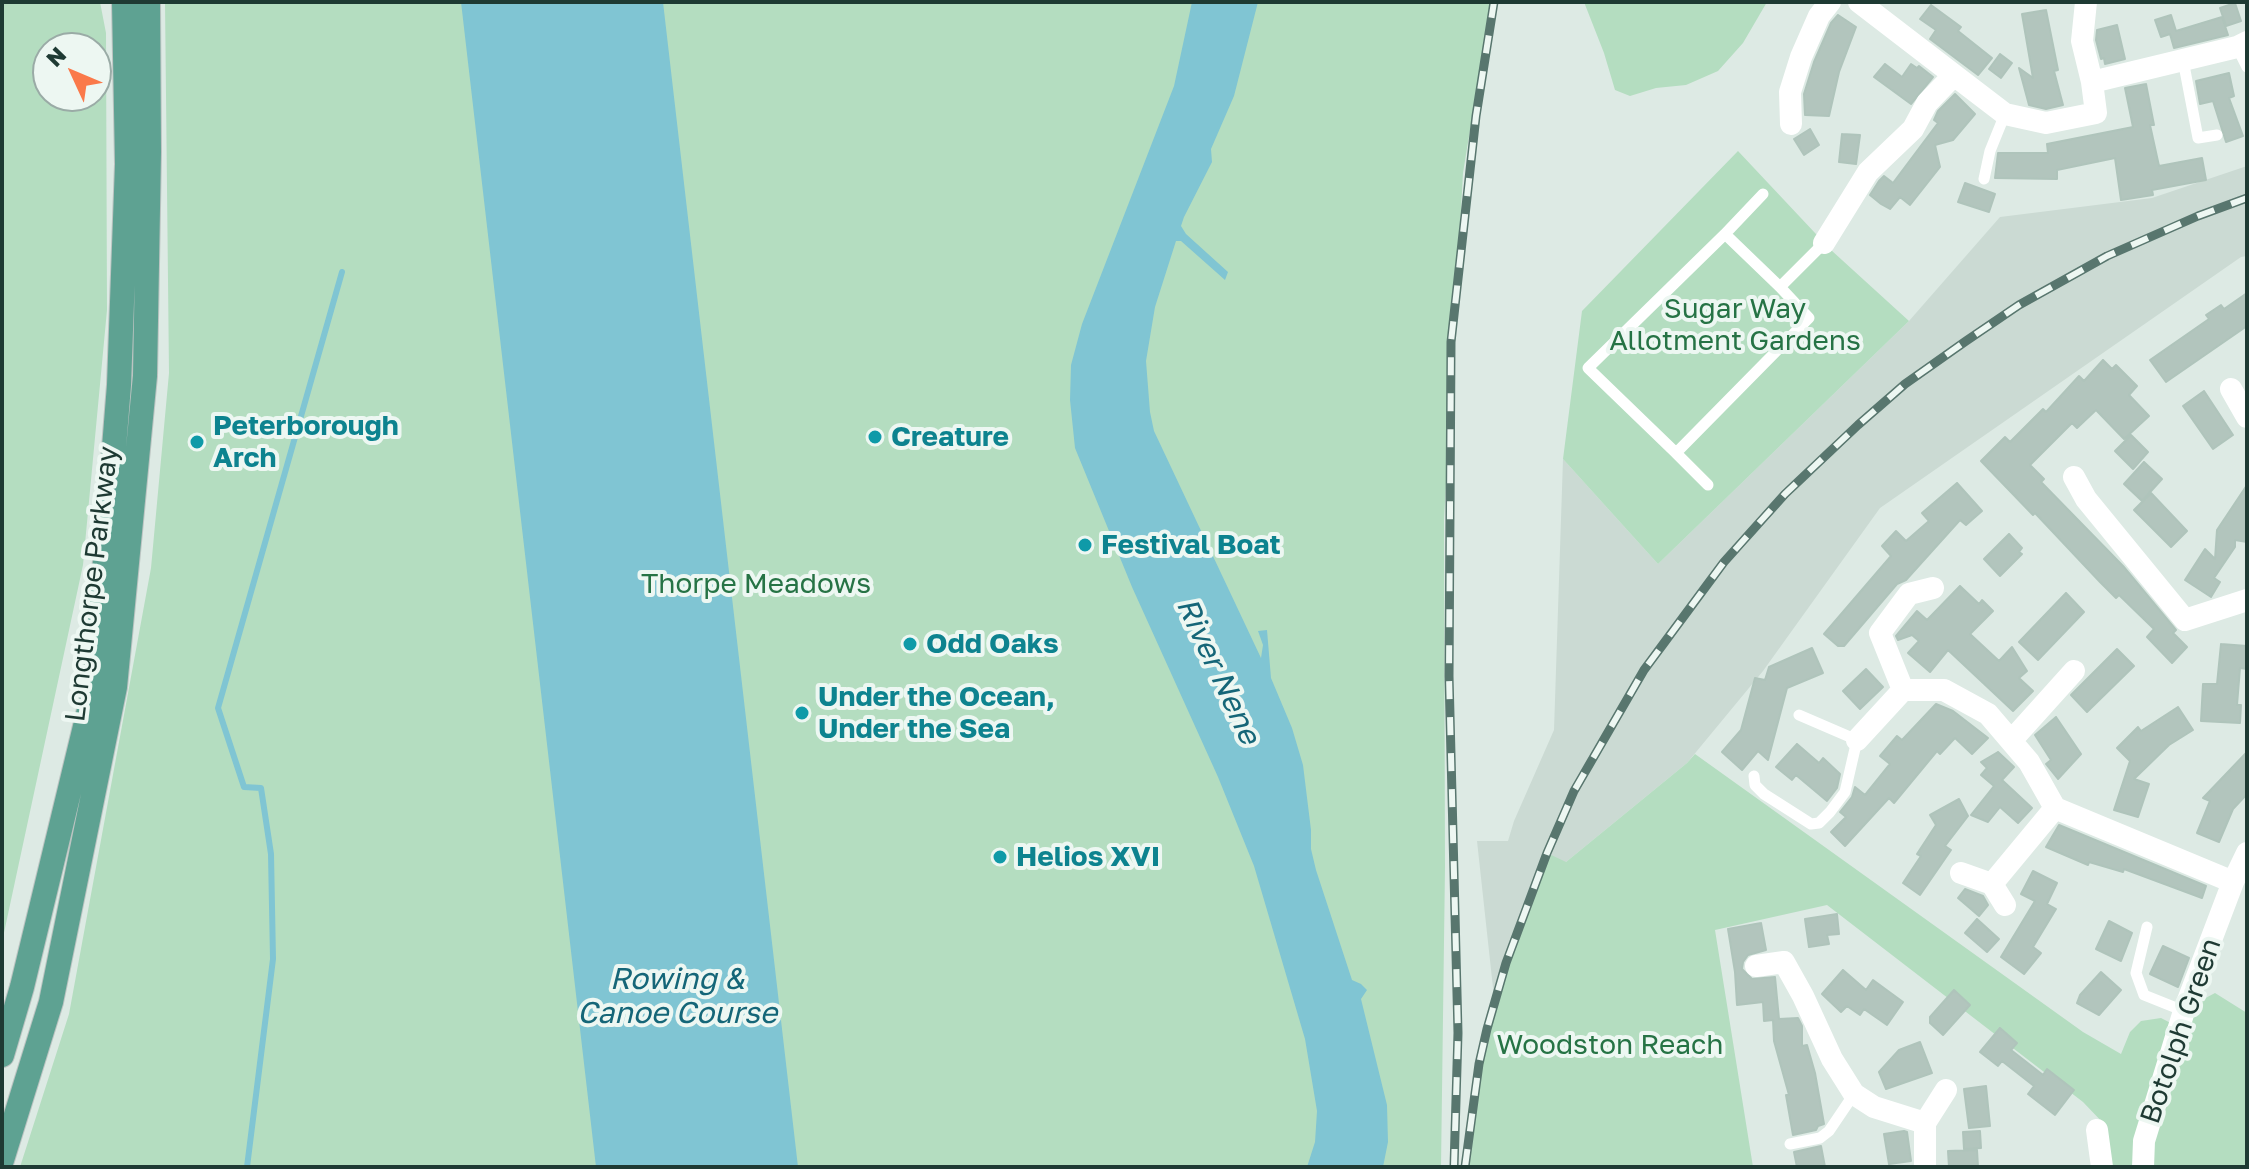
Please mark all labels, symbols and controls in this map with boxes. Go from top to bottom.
north arrow [32,32,112,112]
text: N [40,41,71,72]
park label: Sugar Way Allotment Gardens [1609,292,1861,358]
place label: Peterborough Arch [213,409,399,475]
place label: Creature [891,420,1009,454]
marker: Creature [866,428,884,446]
marker: Peterborough Arch [188,433,206,451]
street label: Longthorpe Parkway [58,444,126,724]
place label: Festival Boat [1101,528,1281,562]
marker: Festival Boat [1076,536,1094,554]
park label: Thorpe Meadows [641,567,871,601]
water label: River Nene [1168,592,1268,750]
place label: Odd Oaks [926,627,1059,661]
marker: Odd Oaks [901,635,919,653]
place label: Under the Ocean, Under the Sea [818,680,1055,746]
marker: Under the Ocean, Under the Sea [793,704,811,722]
place label: Helios XVI [1016,840,1160,874]
marker: Helios XVI [991,848,1009,866]
street label: Botolph Green [2134,934,2228,1128]
water label: Rowing & Canoe Course [577,961,777,1032]
park label: Woodston Reach [1497,1028,1723,1062]

